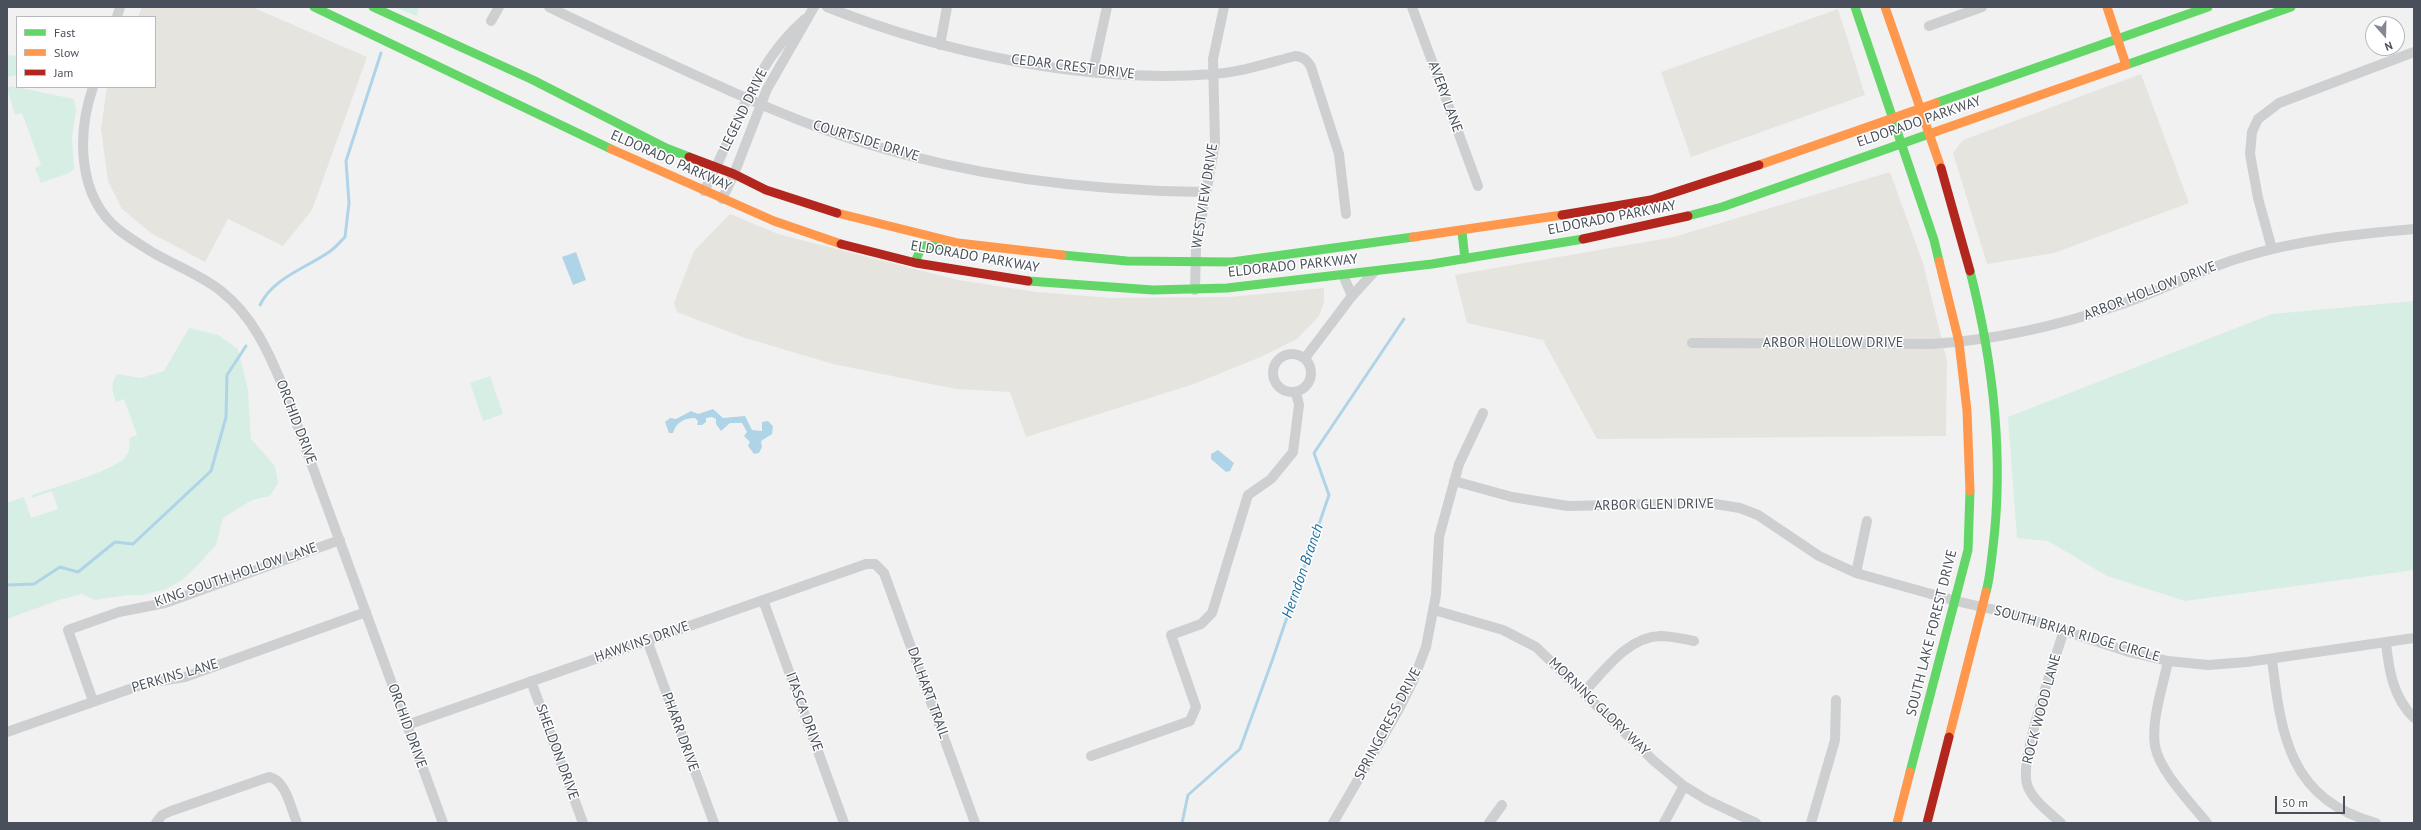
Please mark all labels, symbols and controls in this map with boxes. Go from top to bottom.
legend [16,16,156,88]
north arrow [2365,16,2405,56]
text: Fast [54,25,75,40]
text: N [2383,39,2395,54]
text: Slow [54,45,79,60]
street label: CEDAR CREST DRIVE [1010,51,1136,83]
street label: AVERY LANE [1424,59,1466,135]
text: Jam [54,65,73,80]
street label: LEGEND DRIVE [717,66,771,154]
street label: ELDORADO PARKWAY [1855,93,1983,151]
street label: COURTSIDE DRIVE [811,117,921,165]
street label: ELDORADO PARKWAY [608,127,734,195]
street label: WESTVIEW DRIVE [1188,142,1222,250]
street label: ELDORADO PARKWAY [1546,197,1678,239]
street label: ELDORADO PARKWAY [909,237,1041,277]
street label: ELDORADO PARKWAY [1227,251,1359,281]
street label: ARBOR HOLLOW DRIVE [2081,258,2219,324]
street label: ARBOR HOLLOW DRIVE [1763,335,1903,351]
street label: ORCHID DRIVE [272,378,320,466]
street label: ARBOR GLEN DRIVE [1594,496,1714,514]
water label: Herndon Branch [1278,521,1328,621]
street label: KING SOUTH HOLLOW LANE [152,539,320,611]
street label: SOUTH LAKE FOREST DRIVE [1903,548,1961,718]
street label: SOUTH BRIAR RIDGE CIRCLE [1992,602,2162,666]
street label: HAWKINS DRIVE [592,618,692,666]
street label: DALHART TRAIL [904,645,952,741]
street label: ROCK WOOD LANE [2019,652,2065,766]
street label: MORNING GLORY WAY [1545,654,1653,760]
street label: PERKINS LANE [130,656,220,696]
street label: SPRINGCRESS DRIVE [1351,665,1425,783]
street label: ITASCA DRIVE [782,670,826,754]
street label: ORCHID DRIVE [384,681,430,771]
street label: PHARR DRIVE [658,690,702,774]
street label: SHELDON DRIVE [532,702,582,802]
scale bar [2277,788,2347,814]
text: 50 m [2282,795,2308,810]

